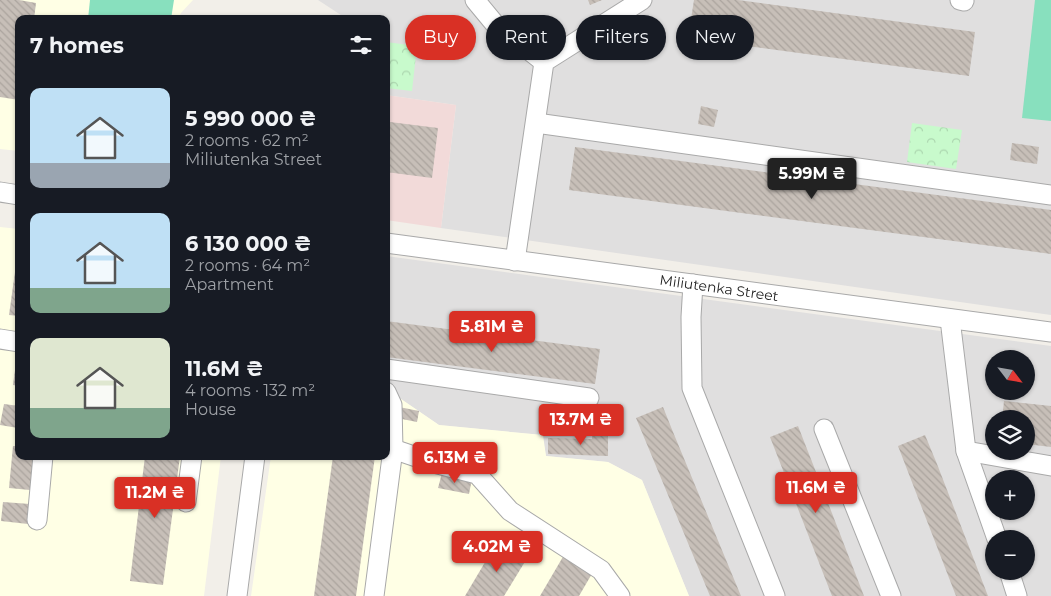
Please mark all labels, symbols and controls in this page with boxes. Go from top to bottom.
chip: Buy [405,15,476,60]
chip: Rent [486,15,566,60]
chip: Filters [576,15,666,60]
chip: New [676,15,754,60]
icon: filters [347,31,375,59]
text: 7 homes [30,33,124,58]
text: 5 990 000 ₴ [185,106,316,131]
icon: home [70,108,130,168]
text: 2 rooms · 62 m² [185,131,309,150]
text: Miliutenka Street [185,150,322,169]
pin: 5.99M ₴ [766,158,858,200]
text: 5.99M ₴ [778,164,846,183]
text: 6 130 000 ₴ [185,231,311,256]
icon: home [70,233,130,293]
text: 2 rooms · 64 m² [185,256,310,275]
street label: Miliutenka Street [658,271,780,305]
text: Apartment [185,275,274,294]
pin: 5.81M ₴ [446,310,538,353]
text: 5.81M ₴ [460,317,524,336]
north arrow [985,350,1035,400]
map controls [985,350,1035,580]
text: 11.6M ₴ [185,356,263,381]
icon: home [70,358,130,418]
text: 4 rooms · 132 m² [185,381,315,400]
text: House [185,400,236,419]
pin: 13.7M ₴ [535,404,627,446]
text: 13.7M ₴ [550,410,612,429]
button: layers [985,410,1035,460]
pin: 6.13M ₴ [409,442,501,484]
text: 6.13M ₴ [423,448,487,467]
button: + [985,470,1035,520]
pin: 11.6M ₴ [770,472,862,514]
pin: 11.2M ₴ [109,476,201,519]
text: 11.6M ₴ [786,478,846,497]
text: 11.2M ₴ [125,483,185,502]
pin: 4.02M ₴ [451,530,543,573]
button: − [985,530,1035,580]
text: 4.02M ₴ [463,537,531,556]

